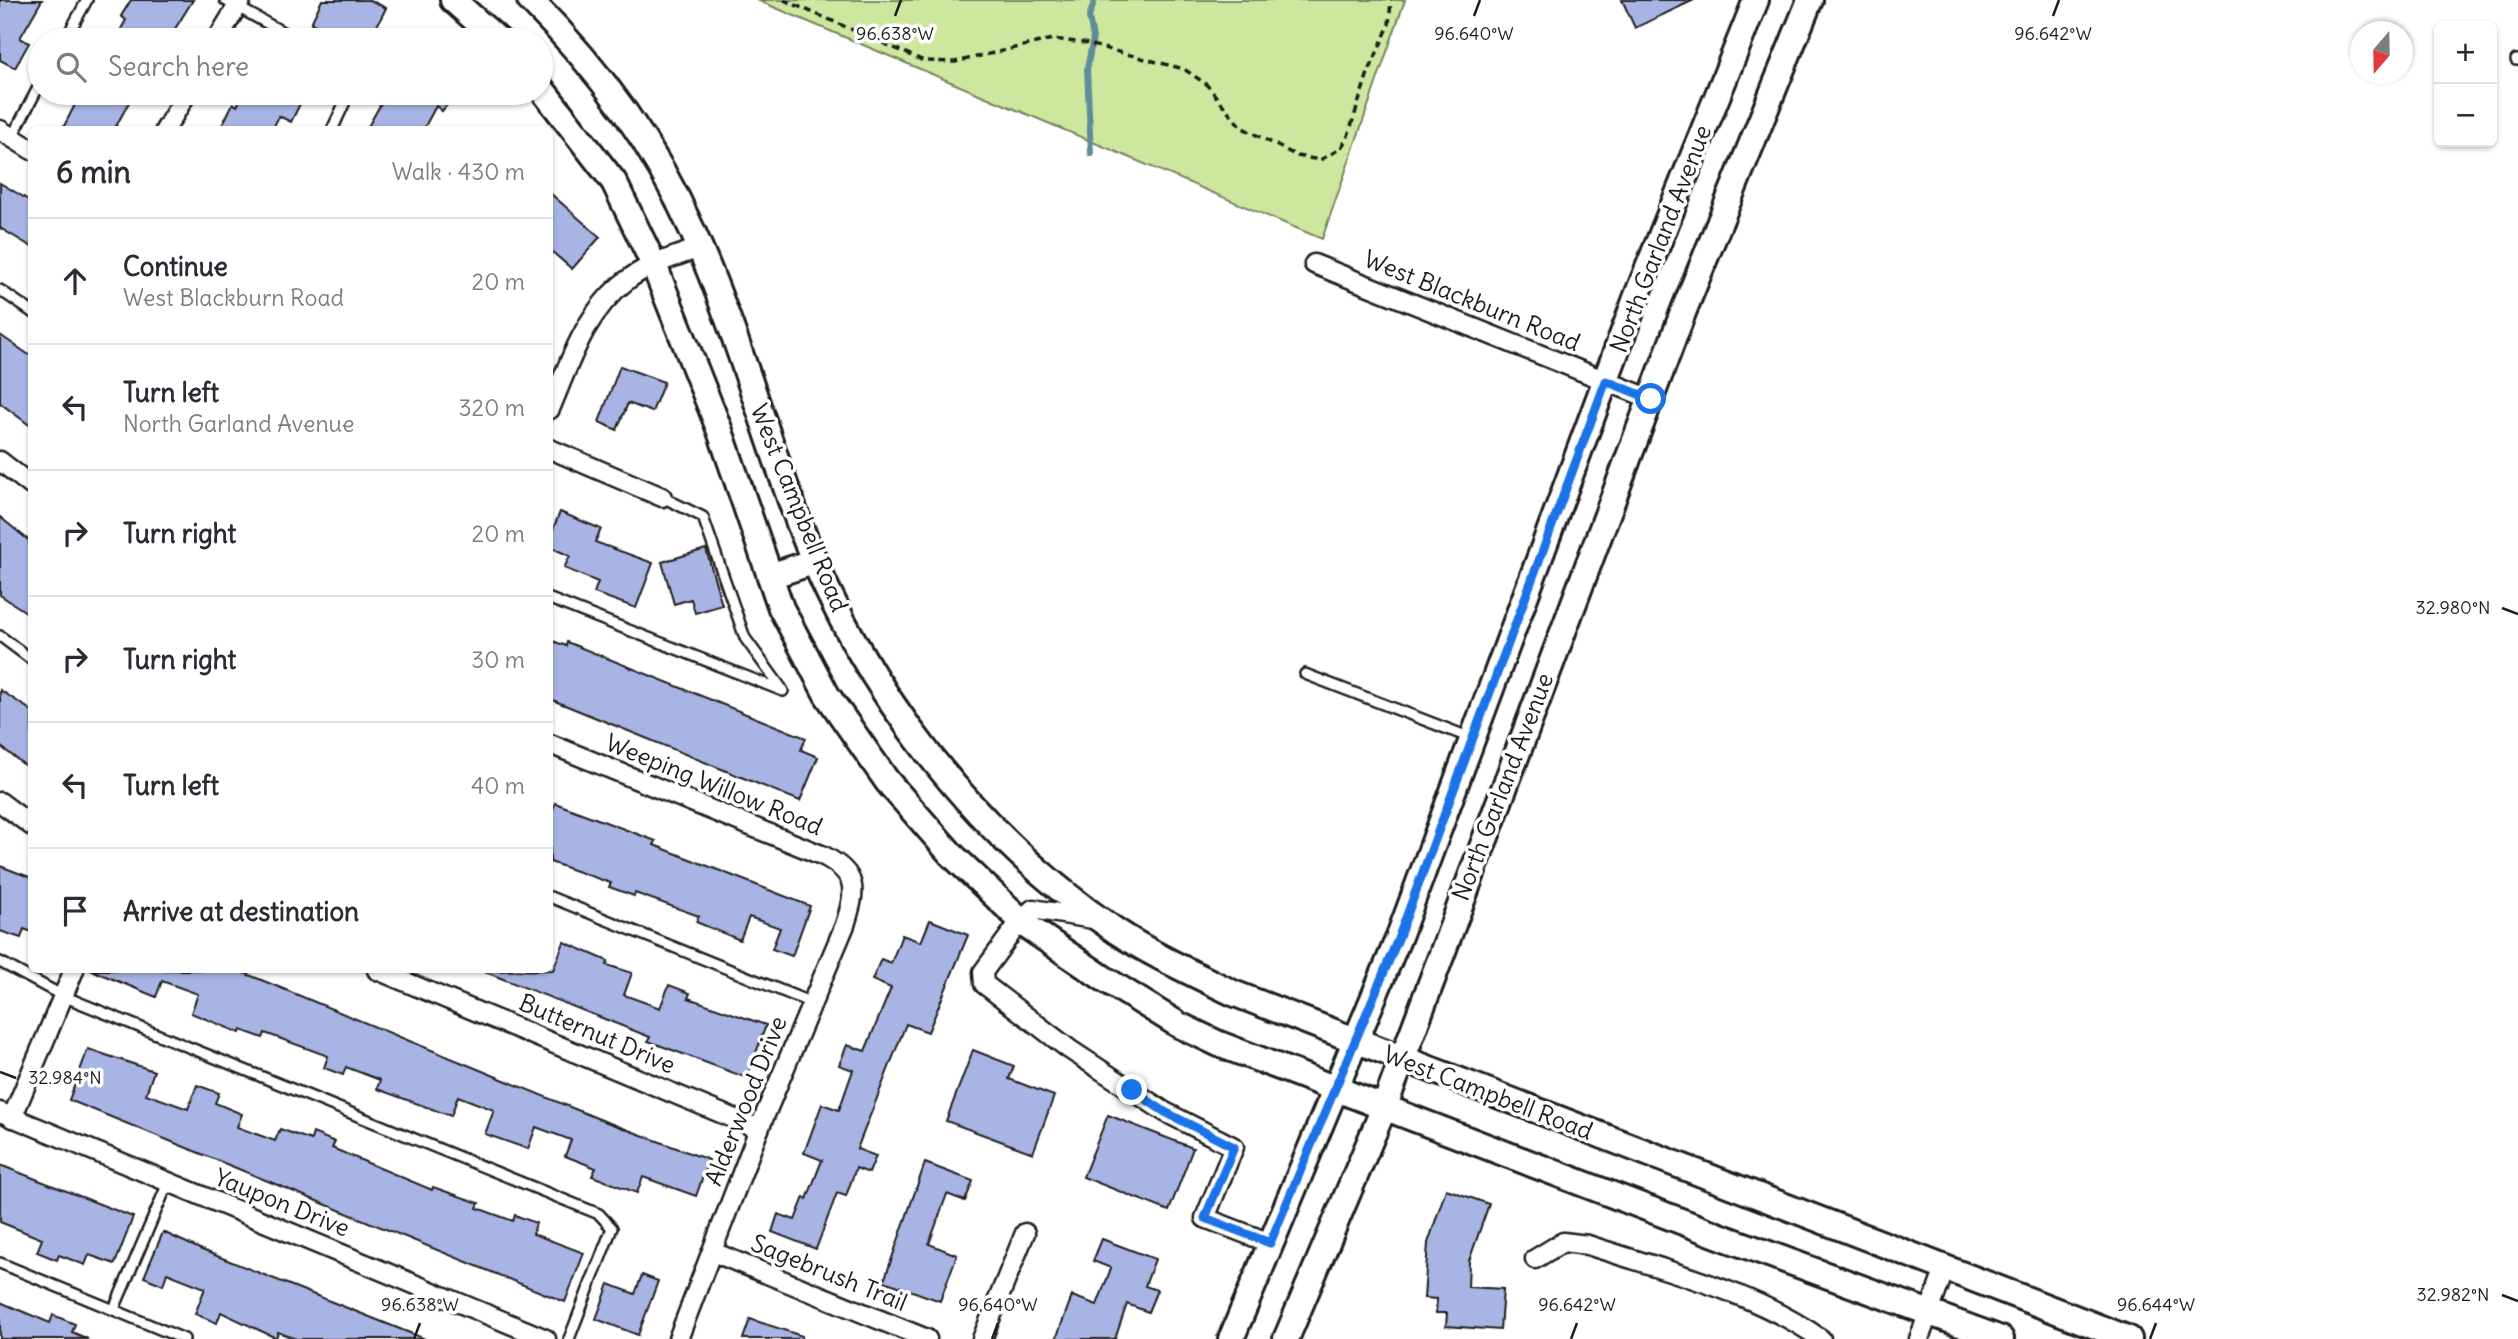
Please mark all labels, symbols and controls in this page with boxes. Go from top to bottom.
north arrow [2350,21,2413,84]
map controls [2434,21,2497,147]
button: + [2434,21,2497,84]
text: 96.638°W [856,22,934,45]
text: 96.640°W [1434,22,1514,45]
text: 96.642°W [2014,22,2092,45]
search box [28,28,553,105]
icon: search [52,48,90,86]
text: Search here [108,50,249,83]
button: − [2434,84,2497,147]
street label: North Garland Avenue [1603,121,1717,357]
text: 6 min [56,153,131,191]
text: Walk · 430 m [392,157,525,186]
street label: West Blackburn Road [1360,243,1585,357]
text: Continue [123,250,228,283]
icon: ahead [56,262,94,300]
text: 20 m [472,267,525,296]
text: West Blackburn Road [123,283,344,312]
text: Turn left [123,376,219,409]
route start [1635,383,1666,414]
icon: left [56,388,94,426]
text: 320 m [459,393,525,422]
street label: West Campbell Road [745,399,855,616]
text: North Garland Avenue [123,409,354,438]
icon: right [56,514,94,552]
text: Turn right [123,517,236,550]
text: 20 m [472,519,525,548]
text: 32.980°N [2416,596,2490,619]
icon: right [56,640,94,678]
text: Turn right [123,643,236,676]
text: 30 m [471,645,525,674]
street label: North Garland Avenue [1445,669,1559,905]
street label: Weeping Willow Road [602,727,827,841]
icon: left [56,766,94,804]
text: Turn left [123,769,219,802]
text: 40 m [471,771,525,800]
icon: arrive [56,892,94,930]
text: Arrive at destination [123,895,359,928]
street label: Butternut Drive [515,987,680,1079]
street label: Alderwood Drive [697,1012,793,1190]
street label: West Campbell Road [1380,1038,1597,1146]
text: 32.984°N [28,1066,102,1089]
route end [1116,1074,1147,1105]
street label: Yaupon Drive [211,1161,354,1243]
street label: Sagebrush Trail [747,1227,912,1317]
text: 32.982°N [2417,1283,2489,1306]
text: 96.638°W [381,1293,459,1316]
text: 96.640°W [958,1293,1038,1316]
text: 96.642°W [1538,1293,1616,1316]
text: 96.644°W [2117,1293,2195,1316]

